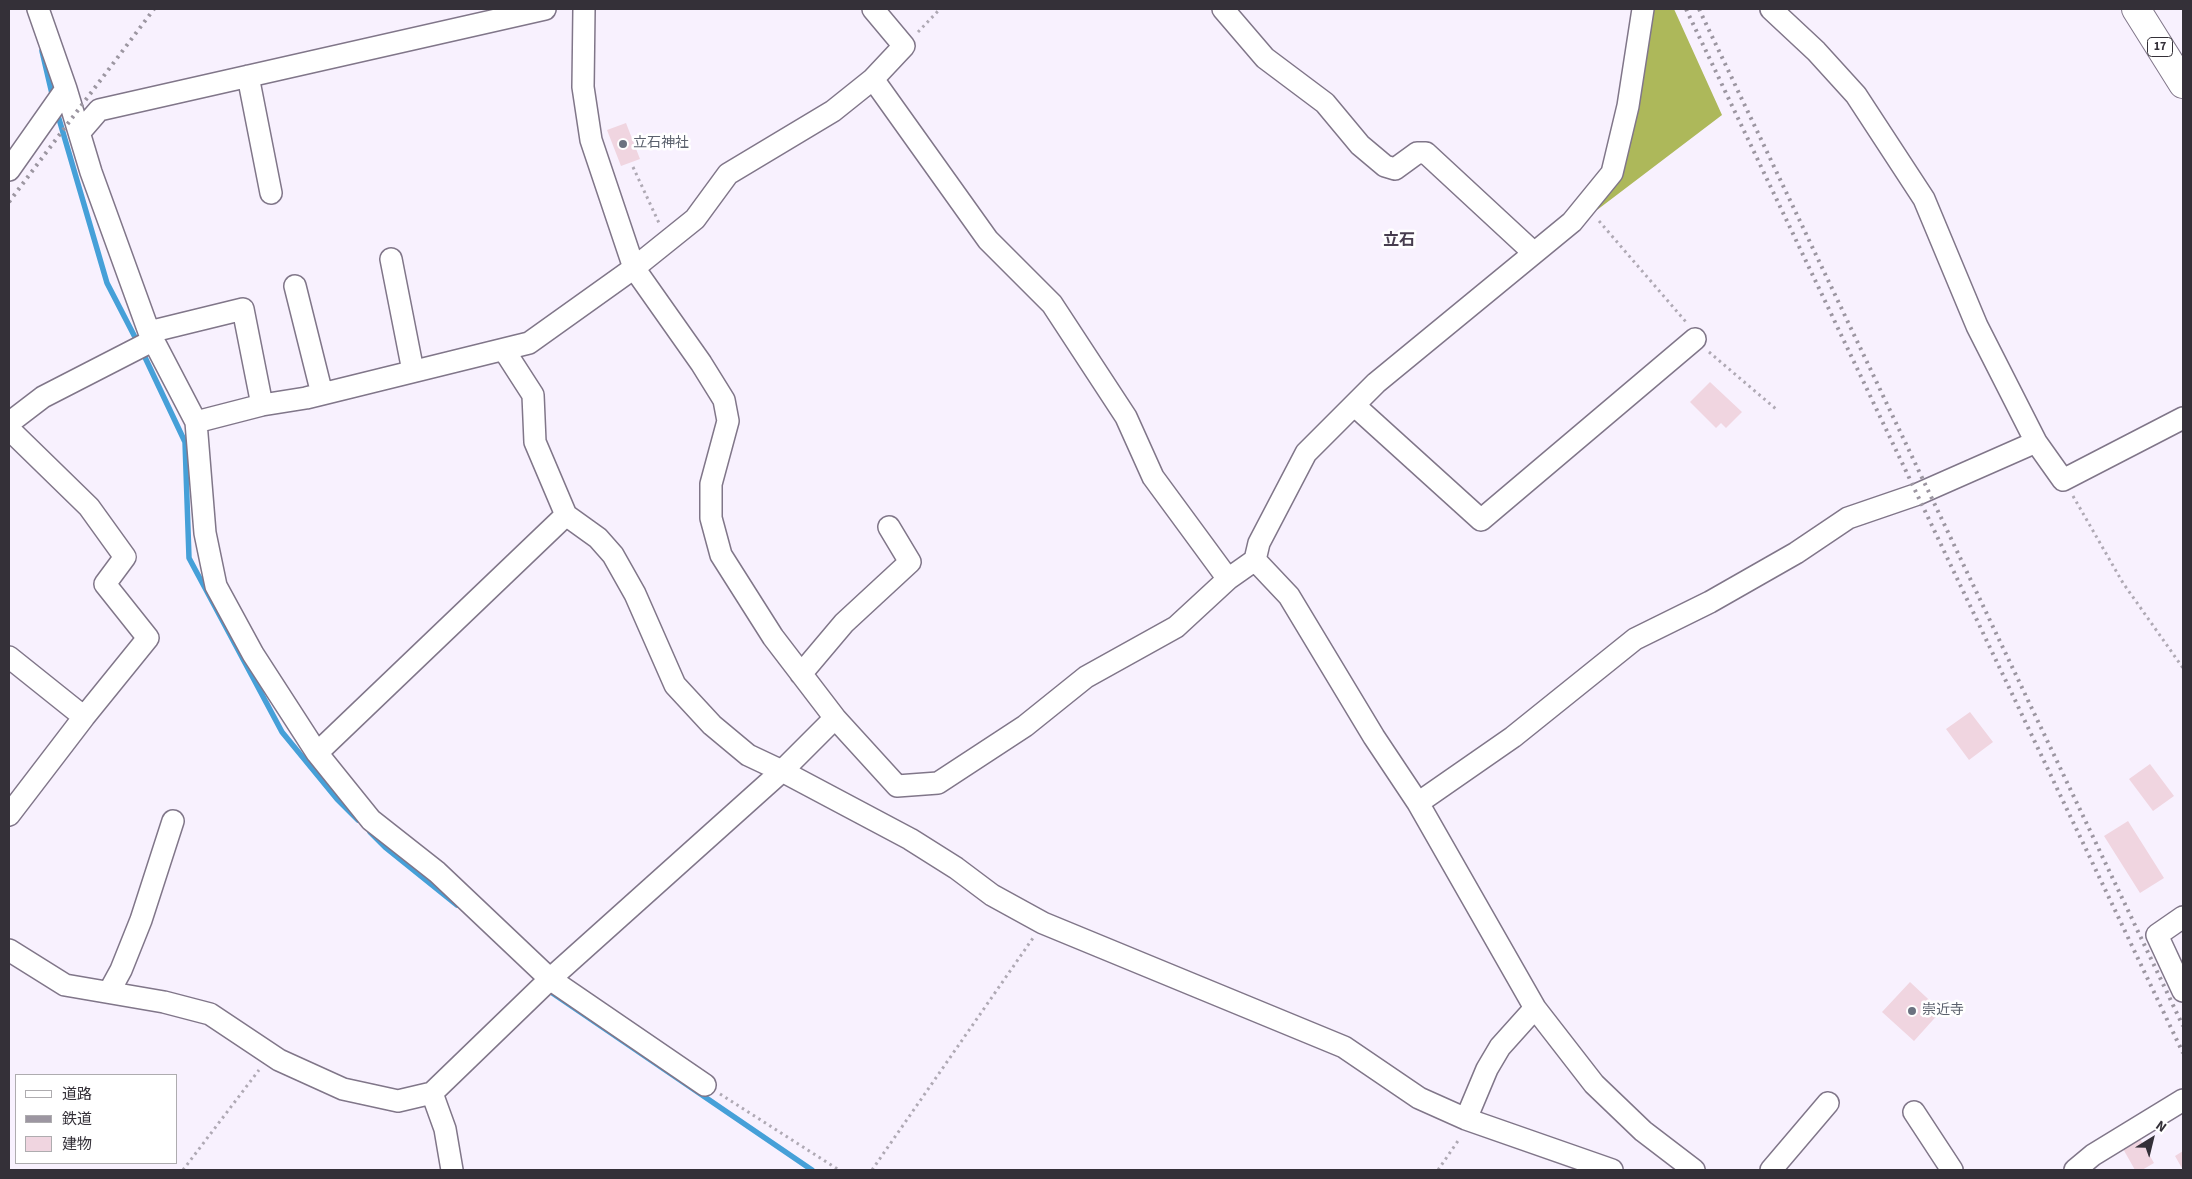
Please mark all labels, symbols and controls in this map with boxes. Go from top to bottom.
road number: 17 [2148,38,2172,56]
place label: 立石神社 [633,136,689,152]
marker: 立石神社 [617,138,629,150]
district label: 立石 [1383,231,1415,251]
place label: 崇近寺 [1922,1003,1964,1019]
marker: 崇近寺 [1906,1005,1918,1017]
legend [15,1074,178,1164]
text: 道路 [62,1084,92,1105]
text: 鉄道 [62,1109,92,1130]
north arrow [2127,1114,2177,1164]
text: N [2151,1116,2170,1138]
text: 建物 [62,1134,92,1155]

